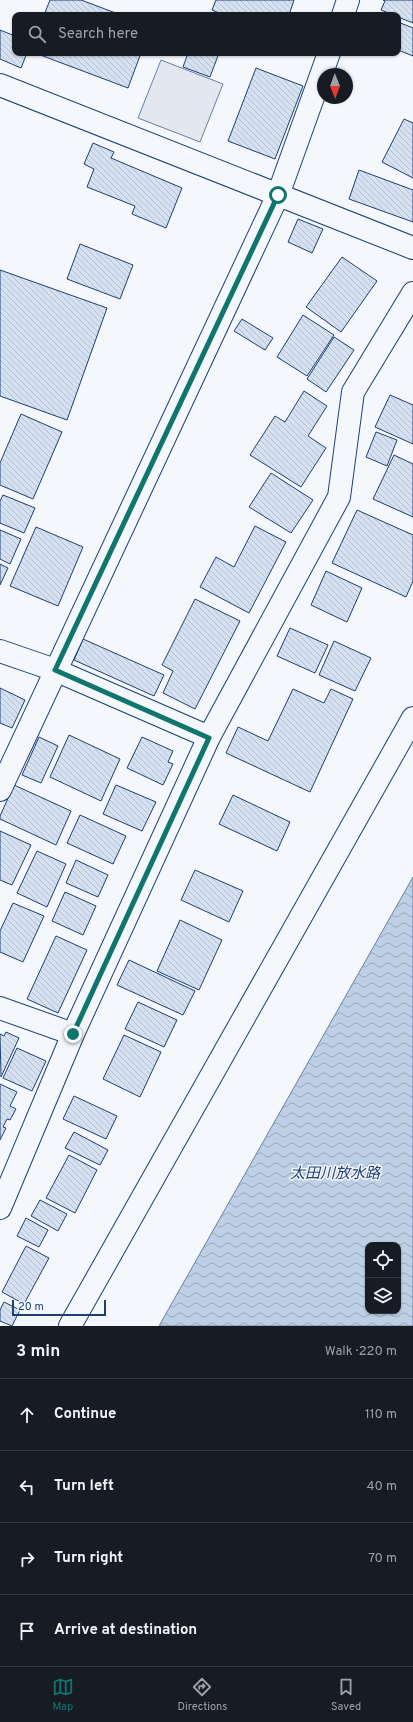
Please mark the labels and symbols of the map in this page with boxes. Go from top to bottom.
north arrow [317,68,353,104]
route start [269,186,287,204]
route end [64,1025,82,1043]
water label: 太田川放水路 [290,1165,382,1184]
scale bar [12,1298,106,1317]

